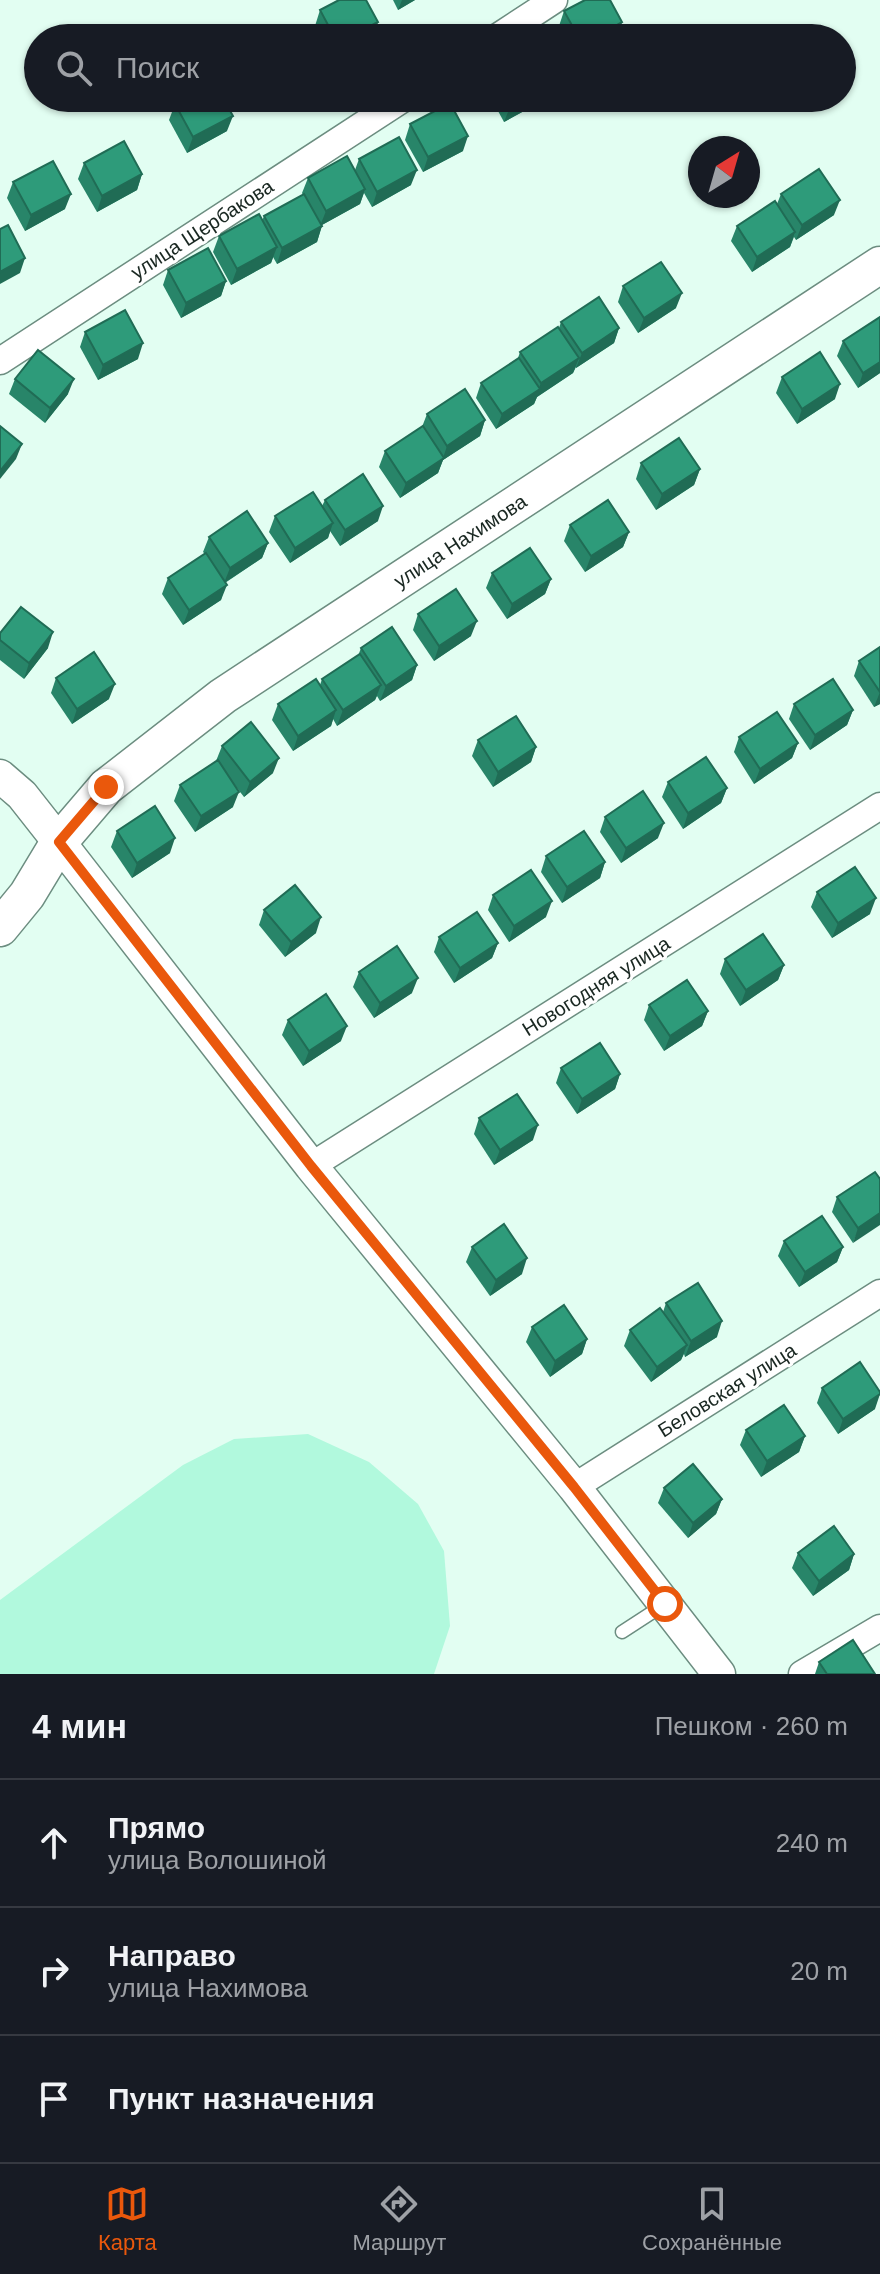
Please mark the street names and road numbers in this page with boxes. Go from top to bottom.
street label: улица Щербакова [127,174,278,283]
street label: улица Нахимова [390,489,531,592]
street label: Новогодняя улица [518,931,674,1040]
street label: Беловская улица [654,1338,801,1441]

